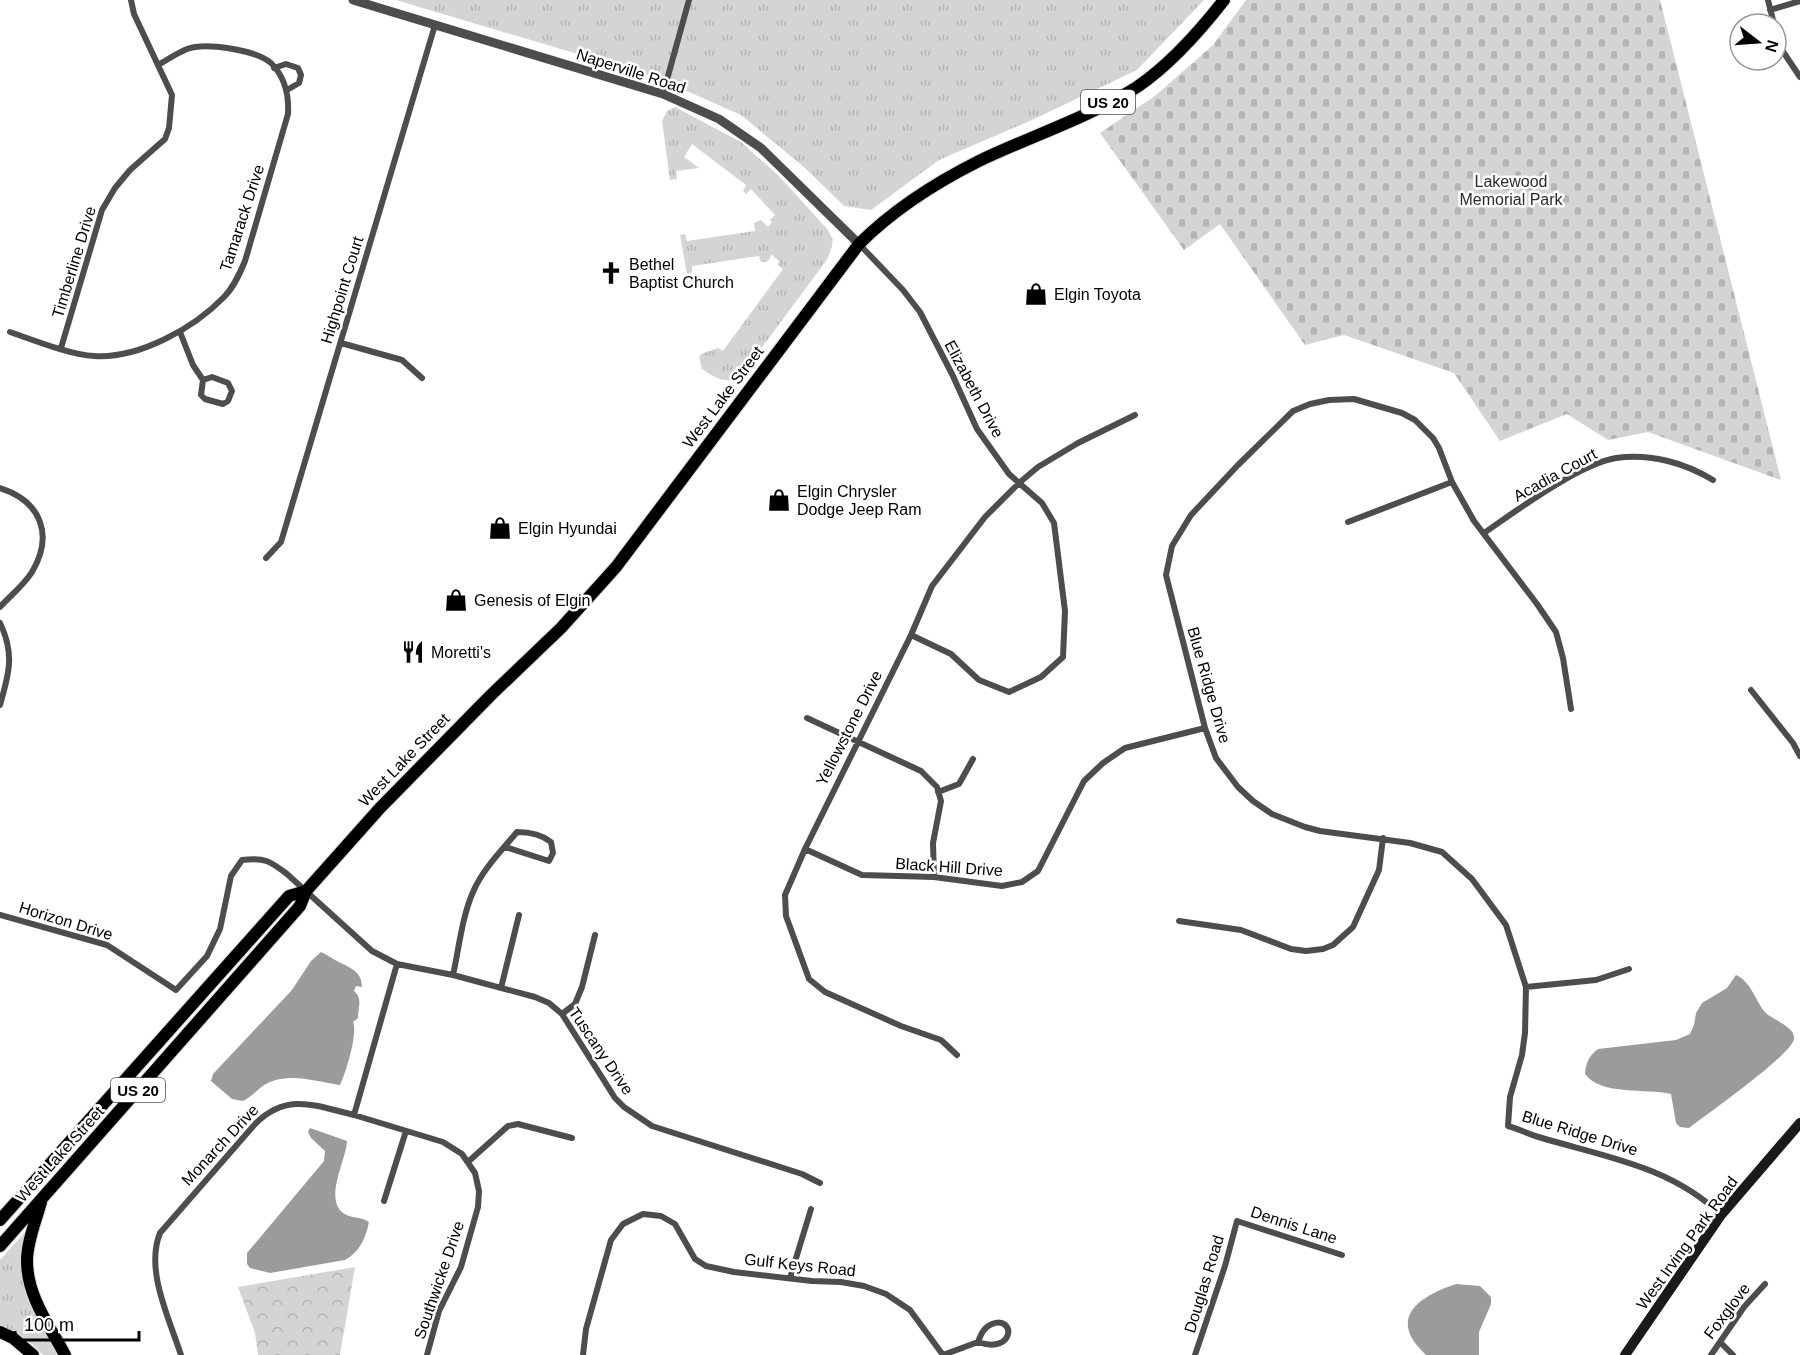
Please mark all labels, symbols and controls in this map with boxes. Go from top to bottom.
north arrow [1728,12,1788,72]
text: N [1762,38,1782,54]
street label: Naperville Road [574,45,688,97]
road number: US 20 [1081,90,1135,114]
street label: Tamarack Drive [217,162,267,273]
park label: Lakewood Memorial Park [1459,173,1564,208]
street label: Timberline Drive [49,204,99,320]
street label: Highpoint Court [318,234,367,346]
place label: Bethel Baptist Church [629,256,734,291]
church icon: Bethel Baptist Church [598,260,624,286]
shop icon: Elgin Toyota [1023,281,1049,307]
place label: Elgin Toyota [1054,286,1141,303]
street label: Elizabeth Drive [941,338,1007,441]
street label: West Lake Street [679,343,767,451]
street label: Acadia Court [1510,445,1600,505]
place label: Elgin Chrysler Dodge Jeep Ram [797,483,922,518]
shop icon: Elgin Chrysler Dodge Jeep Ram [766,487,792,513]
shop icon: Elgin Hyundai [487,515,513,541]
place label: Elgin Hyundai [518,520,617,537]
shop icon: Genesis of Elgin [443,587,469,613]
place label: Genesis of Elgin [474,592,591,609]
street label: Blue Ridge Drive [1184,625,1234,745]
restaurant icon: Moretti's [400,639,426,665]
place label: Moretti's [431,644,491,661]
street label: Yellowstone Drive [813,668,885,788]
street label: West Lake Street [355,710,453,810]
street label: Black Hill Drive [895,855,1003,879]
street label: Horizon Drive [17,899,115,943]
street label: Tuscany Drive [566,1004,637,1098]
road number: US 20 [111,1078,165,1102]
street label: Monarch Drive [178,1101,262,1189]
street label: West Lake Street [13,1102,108,1205]
street label: Blue Ridge Drive [1520,1107,1640,1159]
street label: West Irving Park Road [1633,1173,1741,1313]
street label: Dennis Lane [1249,1203,1339,1247]
street label: Southwicke Drive [411,1219,467,1341]
street label: Douglas Road [1181,1233,1227,1335]
street label: Gulf Keys Road [743,1251,857,1279]
street label: Foxglove [1701,1280,1753,1342]
scale bar [15,1304,140,1342]
text: 100 m [24,1315,74,1335]

